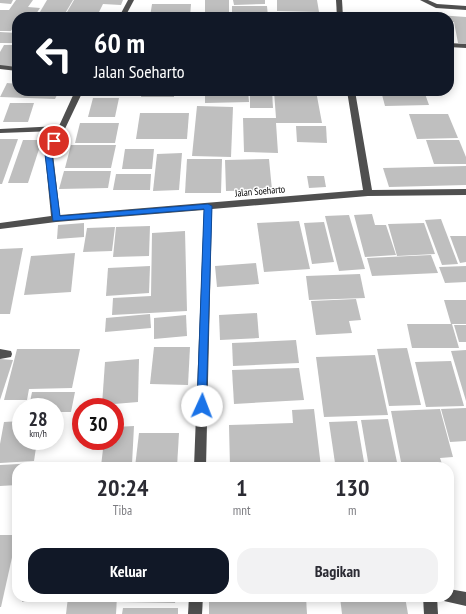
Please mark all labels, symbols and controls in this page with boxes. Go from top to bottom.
text: 60 m [94,24,145,61]
icon: left [28,28,80,80]
text: Jalan Soeharto [94,60,185,83]
pin [37,124,71,158]
icon: arrive [43,130,65,152]
street label: Jalan Soeharto [233,182,286,200]
position arrow [181,385,223,427]
speed limit sign: 30 [72,398,124,450]
text: 28 [28,406,48,432]
text: km/h [29,427,47,440]
text: 20:24 [96,472,148,503]
text: 1 [236,472,247,503]
text: 130 [335,472,370,503]
text: Tiba [113,502,132,519]
text: mnt [233,502,251,519]
text: m [348,502,357,519]
button: Keluar [28,548,229,594]
button: Bagikan [237,548,438,594]

